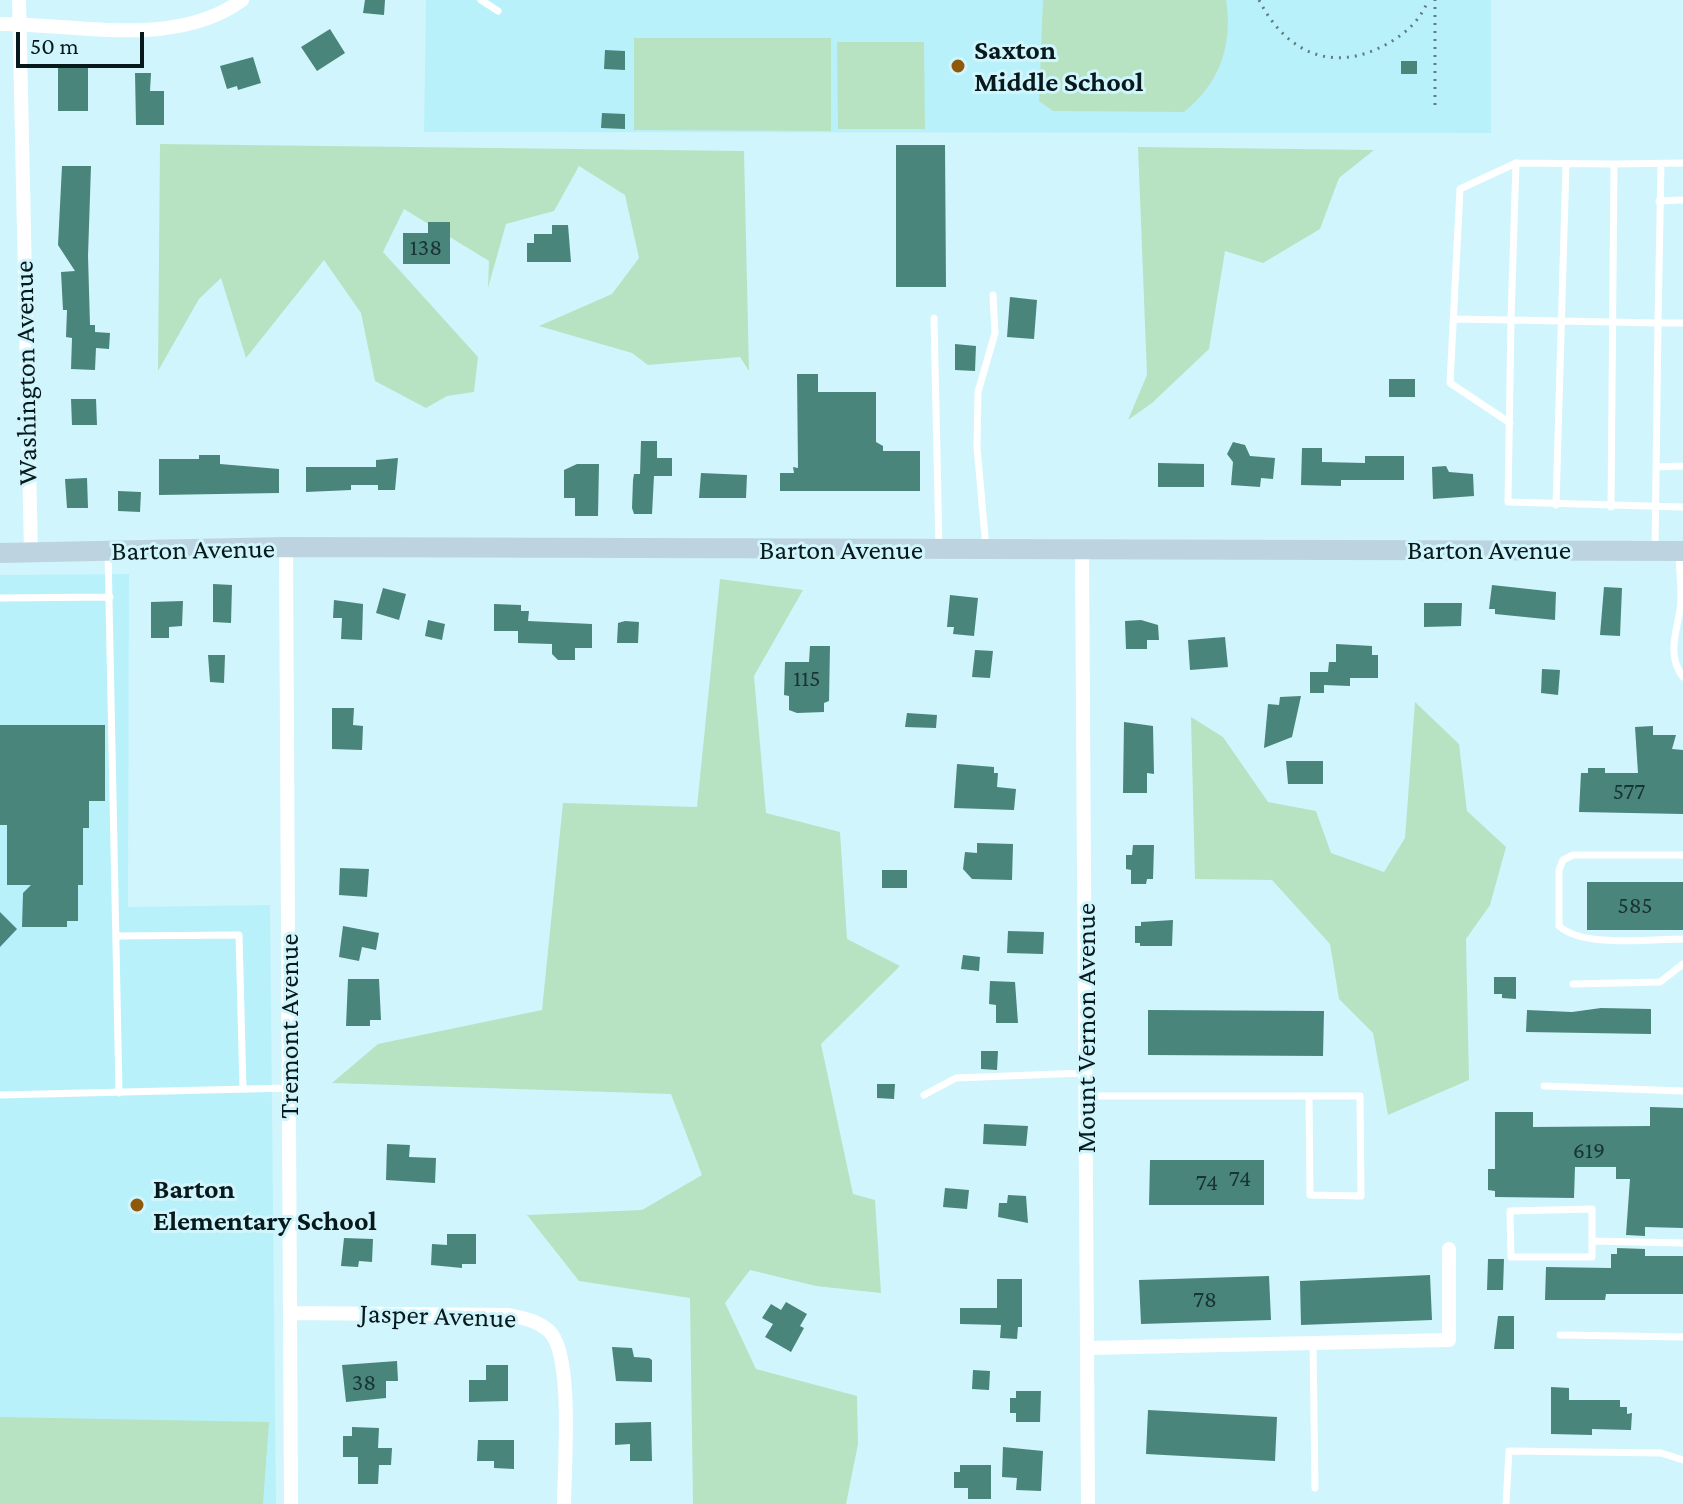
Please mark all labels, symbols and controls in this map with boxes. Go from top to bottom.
scale bar [20,16,148,66]
text: 50 m [30,32,79,59]
place label: Saxton Middle School [974,33,1143,99]
marker: Saxton Middle School [949,57,967,75]
house number: 138 [410,234,442,262]
street label: Washington Avenue [7,260,45,486]
street label: Barton Avenue [111,532,275,568]
street label: Barton Avenue [759,533,923,567]
street label: Barton Avenue [1407,533,1571,567]
house number: 115 [793,665,821,693]
house number: 577 [1613,778,1645,806]
house number: 585 [1617,892,1653,920]
street label: Mount Vernon Avenue [1069,903,1103,1153]
street label: Tremont Avenue [272,933,306,1119]
house number: 619 [1573,1137,1605,1165]
house number: 74 [1229,1165,1251,1193]
house number: 74 [1196,1169,1218,1197]
place label: Barton Elementary School [153,1172,377,1238]
marker: Barton Elementary School [128,1196,146,1214]
house number: 78 [1193,1286,1217,1314]
street label: Jasper Avenue [359,1296,517,1336]
house number: 38 [352,1369,376,1397]

